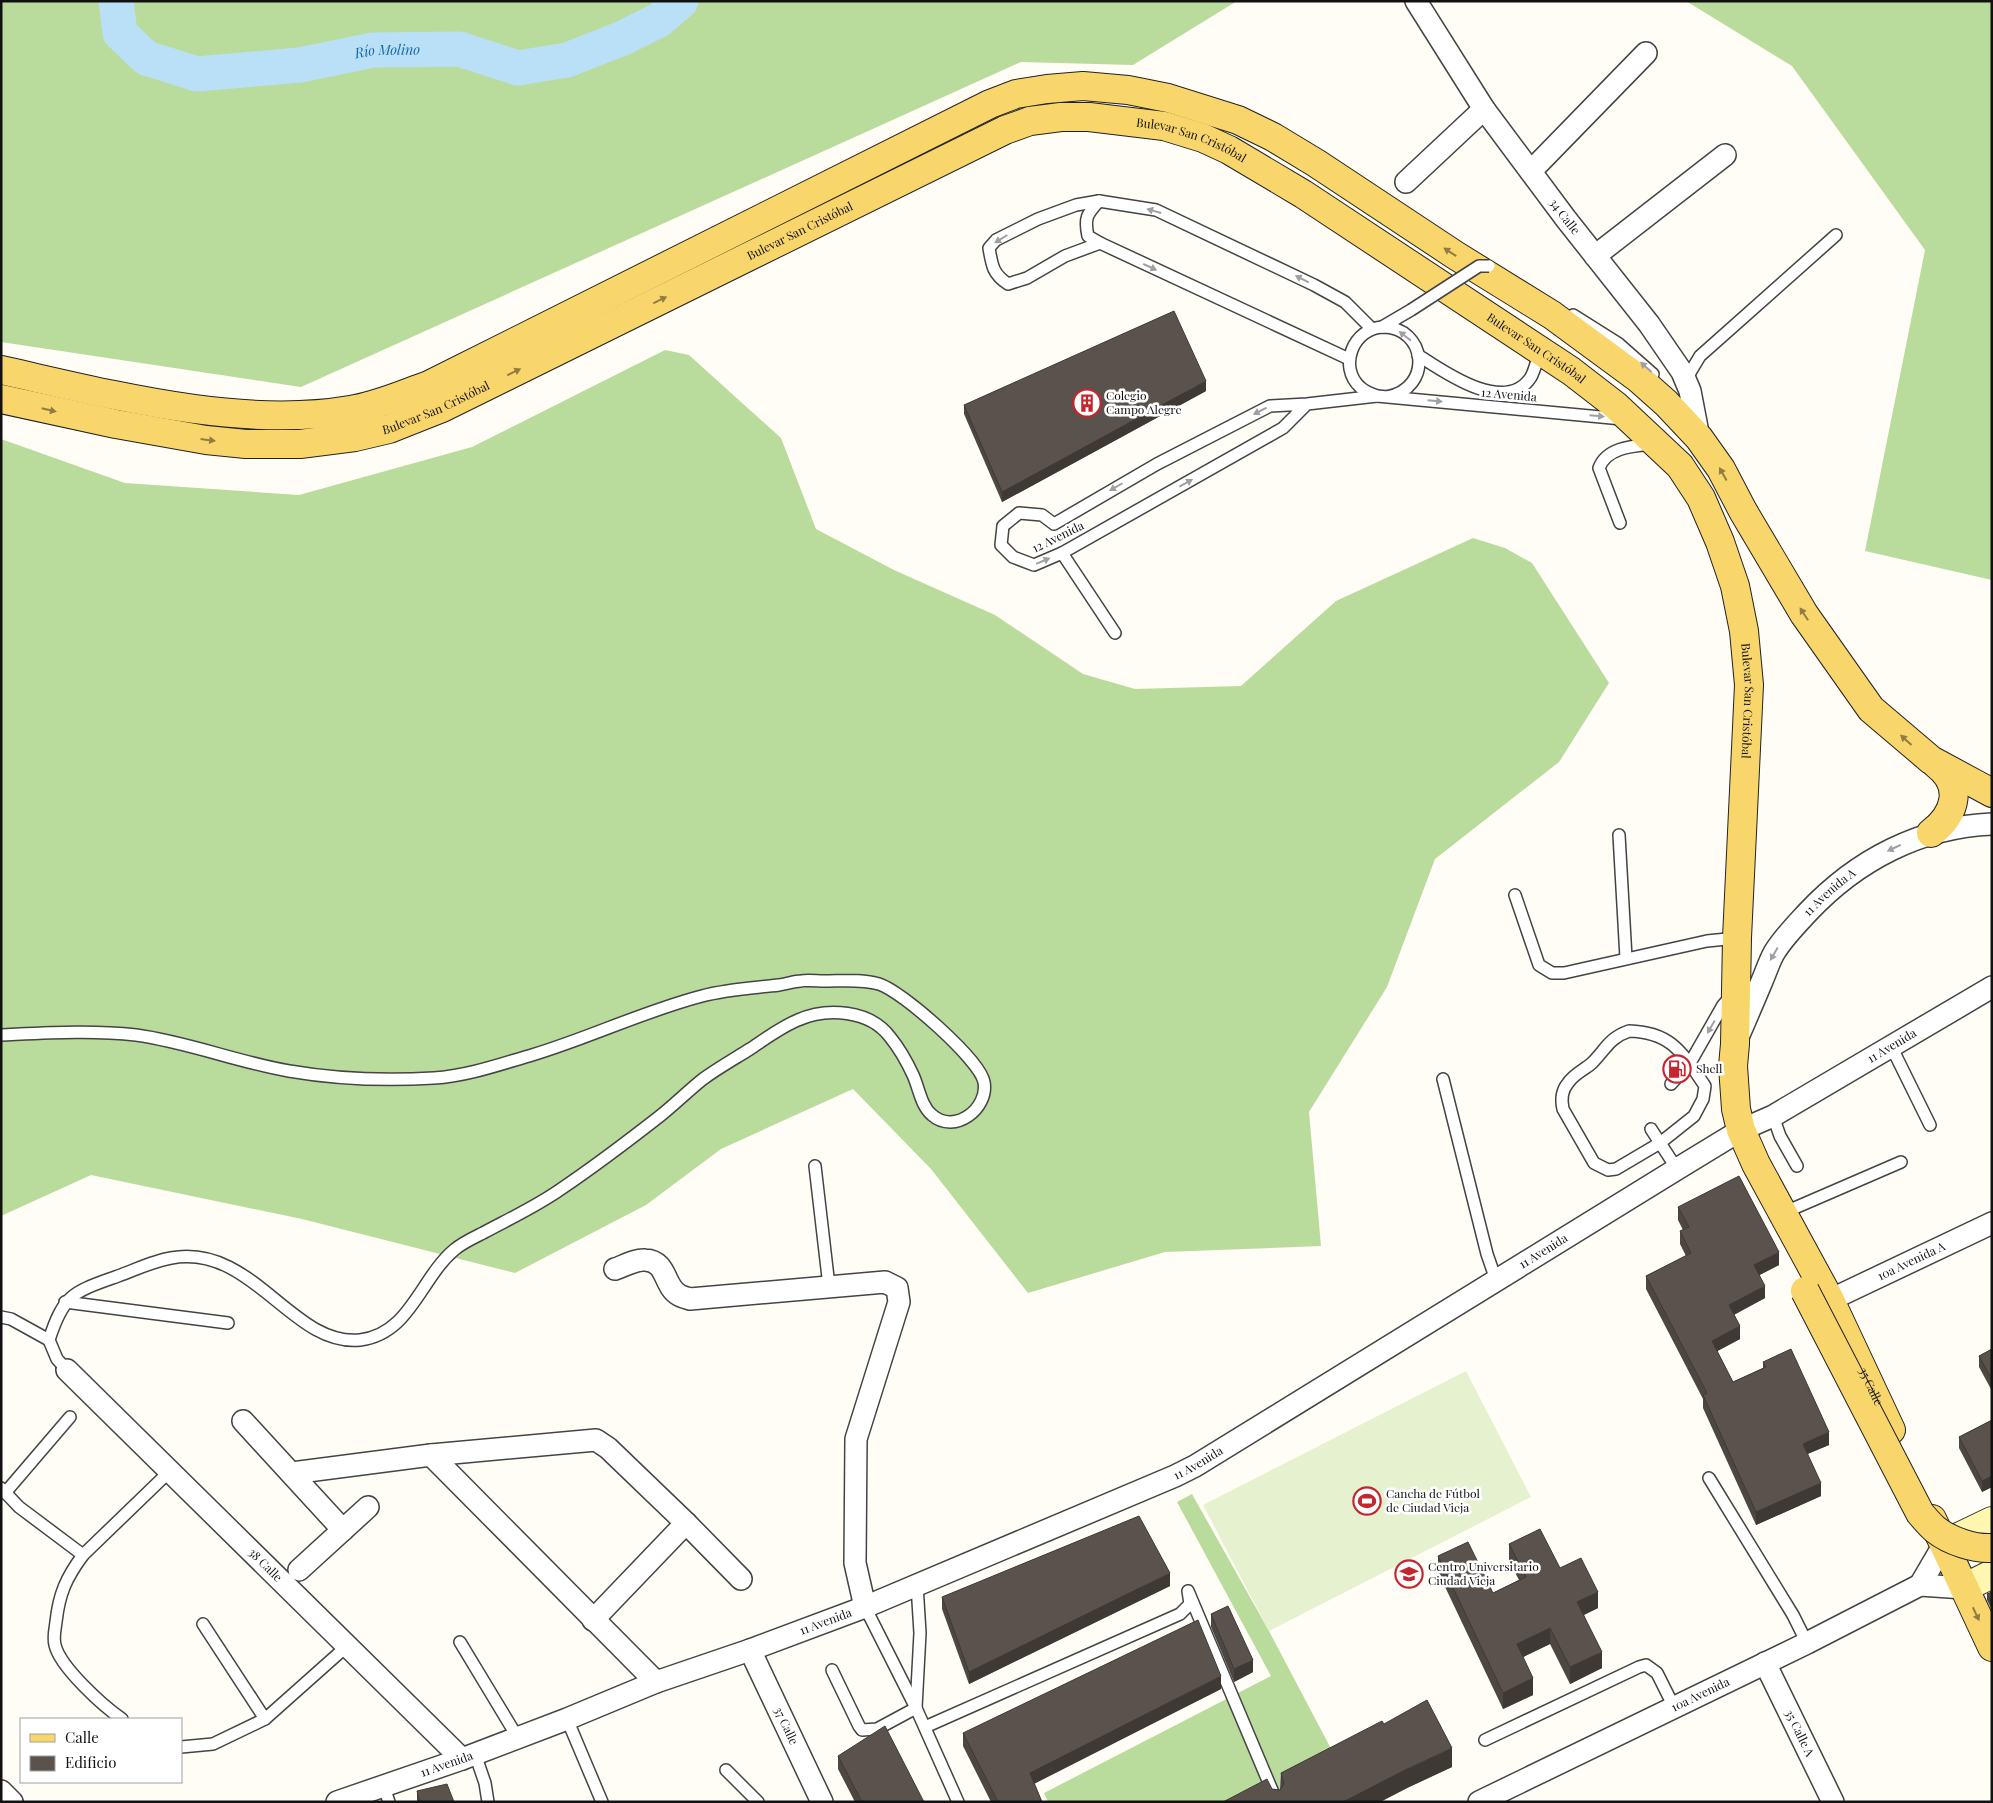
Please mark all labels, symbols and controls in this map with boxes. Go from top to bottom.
water label: Río Molino [352,39,420,63]
street label: Bulevar San Cristóbal [1135,114,1250,166]
street label: 34 Calle [1546,195,1584,237]
street label: Bulevar San Cristóbal [744,197,856,263]
one-way arrow [1147,207,1162,215]
one-way arrow [994,234,1007,243]
one-way arrow [1444,247,1457,257]
one-way arrow [1143,263,1157,271]
one-way arrow [1294,275,1309,283]
one-way arrow [653,296,667,304]
street label: Bulevar San Cristóbal [1484,309,1590,387]
one-way arrow [1398,331,1412,341]
one-way arrow [1640,361,1652,373]
one-way arrow [507,368,522,376]
street label: Bulevar San Cristóbal [381,377,492,437]
street label: 12 Avenida [1481,384,1538,404]
place label: Colegio Campo Alegre [1106,387,1181,417]
building icon: Colegio Campo Alegre [1072,388,1102,418]
one-way arrow [1427,398,1443,406]
one-way arrow [41,406,57,414]
one-way arrow [1252,407,1267,415]
one-way arrow [1589,413,1605,421]
one-way arrow [201,436,217,444]
one-way arrow [1719,467,1727,481]
one-way arrow [1179,479,1192,488]
one-way arrow [1110,483,1123,492]
street label: 12 Avenida [1029,517,1086,556]
one-way arrow [1036,557,1051,565]
one-way arrow [1800,608,1809,621]
street label: Bulevar San Cristóbal [1738,642,1758,760]
one-way arrow [1900,735,1912,746]
one-way arrow [1887,844,1901,852]
street label: 11 Avenida A [1799,864,1859,919]
one-way arrow [1770,948,1779,961]
one-way arrow [1707,1019,1715,1034]
street label: 11 Avenida [1864,1024,1919,1066]
fuel station icon: Shell [1662,1054,1692,1084]
place label: Shell [1696,1060,1723,1076]
street label: 11 Avenida [1515,1229,1570,1272]
street label: 10a Avenida A [1874,1237,1948,1283]
street label: 35 Calle [1856,1365,1887,1408]
street label: 11 Avenida [1170,1442,1225,1483]
place label: Cancha de Fútbol de Ciudad Vieja [1386,1485,1480,1515]
sports icon: Cancha de Fútbol de Ciudad Vieja [1352,1486,1382,1516]
street label: 38 Calle [245,1544,286,1585]
place label: Centro Universitario Ciudad Vieja [1428,1558,1539,1588]
school or university icon: Centro Universitario Ciudad Vieja [1394,1559,1424,1589]
street label: 11 Avenida [797,1604,854,1638]
one-way arrow [1973,1607,1981,1621]
street label: 10a Avenida [1668,1673,1732,1715]
street label: 37 Calle [771,1704,803,1747]
street label: 35 Calle A [1782,1706,1819,1759]
legend [20,1718,182,1783]
text: Calle [65,1727,99,1747]
street label: 11 Avenida [418,1747,475,1780]
text: Edificio [65,1752,116,1772]

